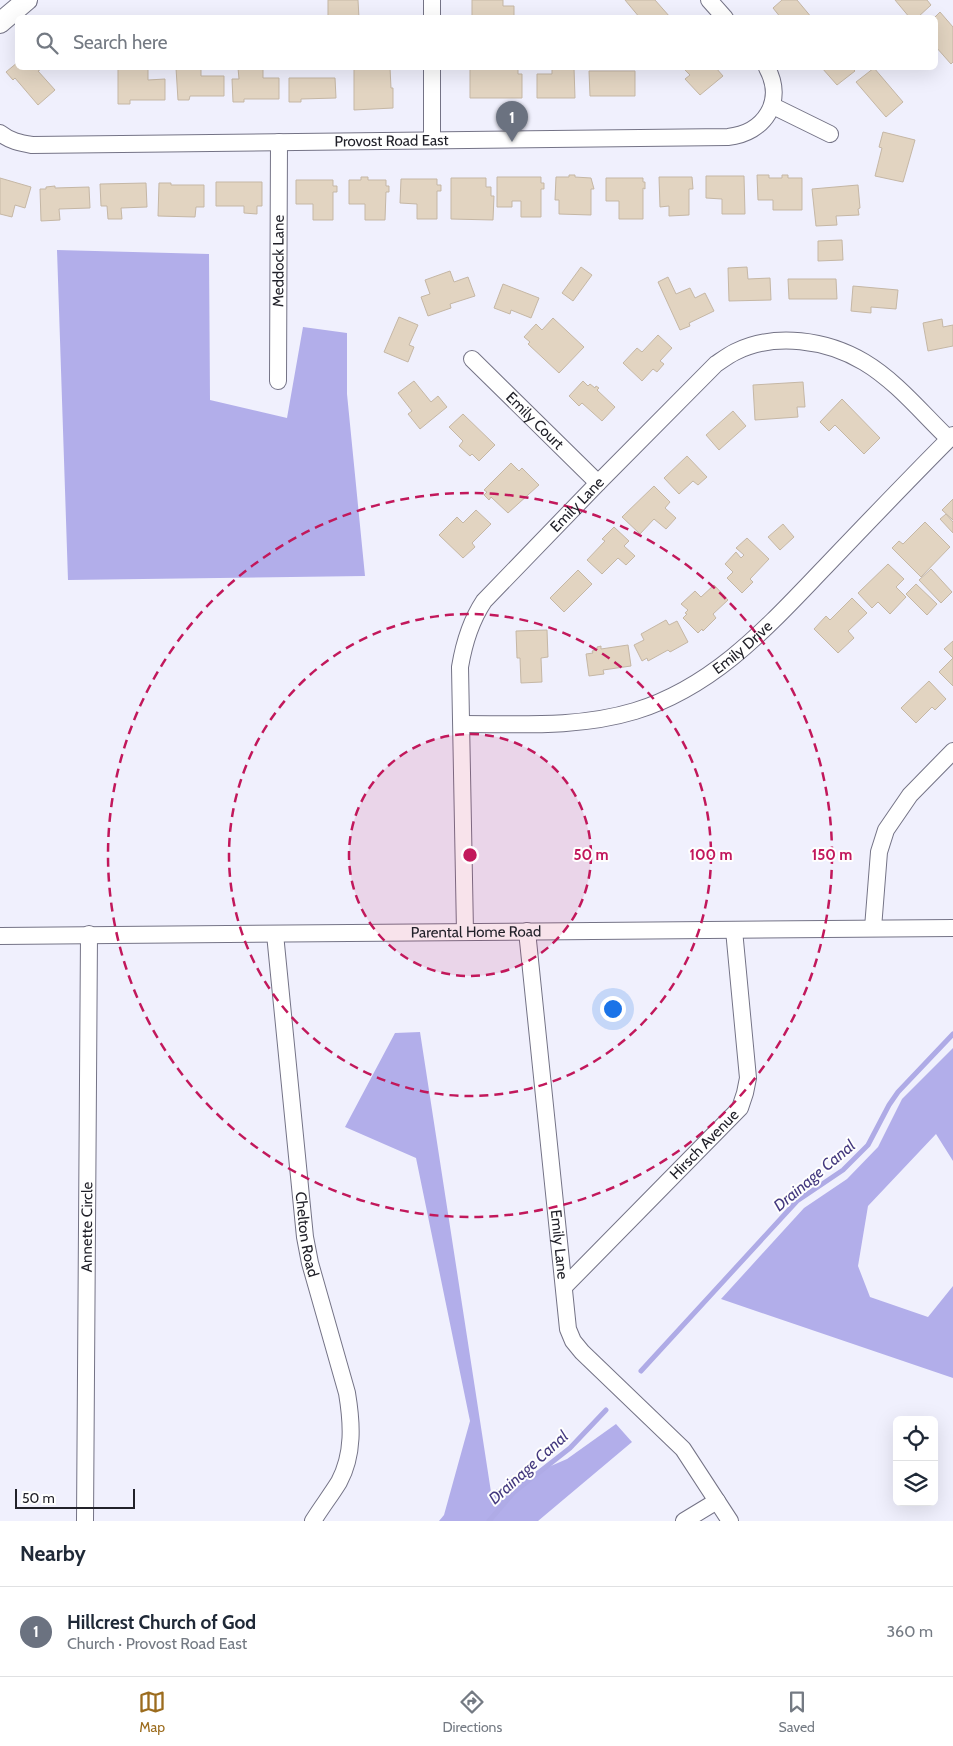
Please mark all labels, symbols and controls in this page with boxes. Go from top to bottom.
search box [15,15,938,70]
icon: search [33,29,61,57]
text: Search here [73,31,167,54]
pin: 1 [496,101,528,142]
street label: Provost Road East [334,131,449,151]
street label: Meddock Lane [269,214,288,307]
street label: Emily Court [502,388,567,453]
street label: Emily Lane [547,473,608,536]
street label: Emily Drive [709,617,776,678]
centre of rings [461,846,479,864]
text: 50 m [573,846,609,864]
text: 100 m [689,846,733,864]
text: 150 m [812,846,852,864]
street label: Parental Home Road [411,922,541,942]
your location [600,996,626,1022]
street label: Hirsch Avenue [666,1106,743,1183]
water label: Drainage Canal [770,1136,859,1215]
street label: Annette Circle [78,1182,96,1272]
street label: Chelton Road [292,1191,323,1279]
street label: Emily Lane [547,1209,572,1280]
map controls [893,1416,938,1506]
button: locate [893,1416,938,1461]
water label: Drainage Canal [485,1426,572,1508]
button: layers [893,1461,938,1506]
scale bar [15,1486,135,1509]
text: 50 m [22,1489,55,1507]
text: Nearby [20,1541,86,1566]
text: Hillcrest Church of God [67,1611,256,1634]
text: 1 [33,1622,39,1641]
text: 360 m [886,1622,933,1641]
text: Church · Provost Road East [67,1634,247,1653]
tab: Map [138,1688,166,1736]
tab: Directions [442,1688,502,1736]
tab: Saved [778,1688,815,1736]

